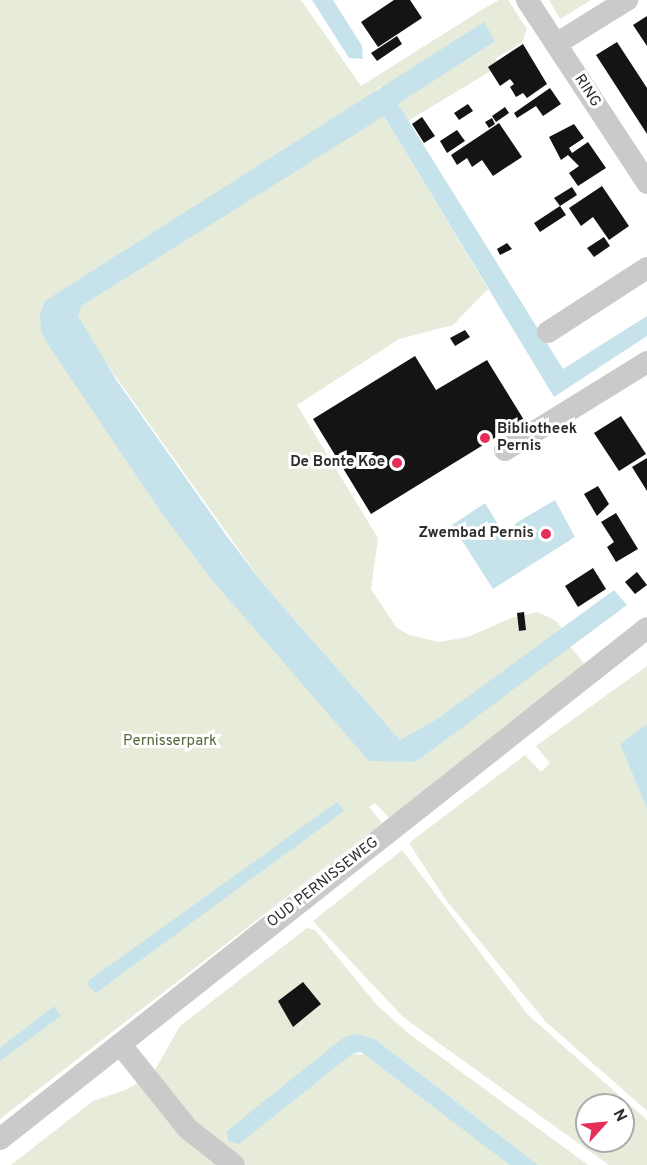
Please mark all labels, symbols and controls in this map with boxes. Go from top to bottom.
street label: RING [570,71,604,111]
place label: Bibliotheek Pernis [497,420,577,455]
marker: Bibliotheek Pernis [478,431,492,445]
place label: De Bonte Koe [290,454,385,472]
marker: De Bonte Koe [390,456,404,470]
place label: Zwembad Pernis [419,525,534,543]
marker: Zwembad Pernis [539,527,553,541]
park label: Pernisserpark [123,733,217,751]
street label: OUD PERNISSEWEG [264,834,382,932]
north arrow [575,1093,635,1153]
text: N [608,1106,631,1125]

